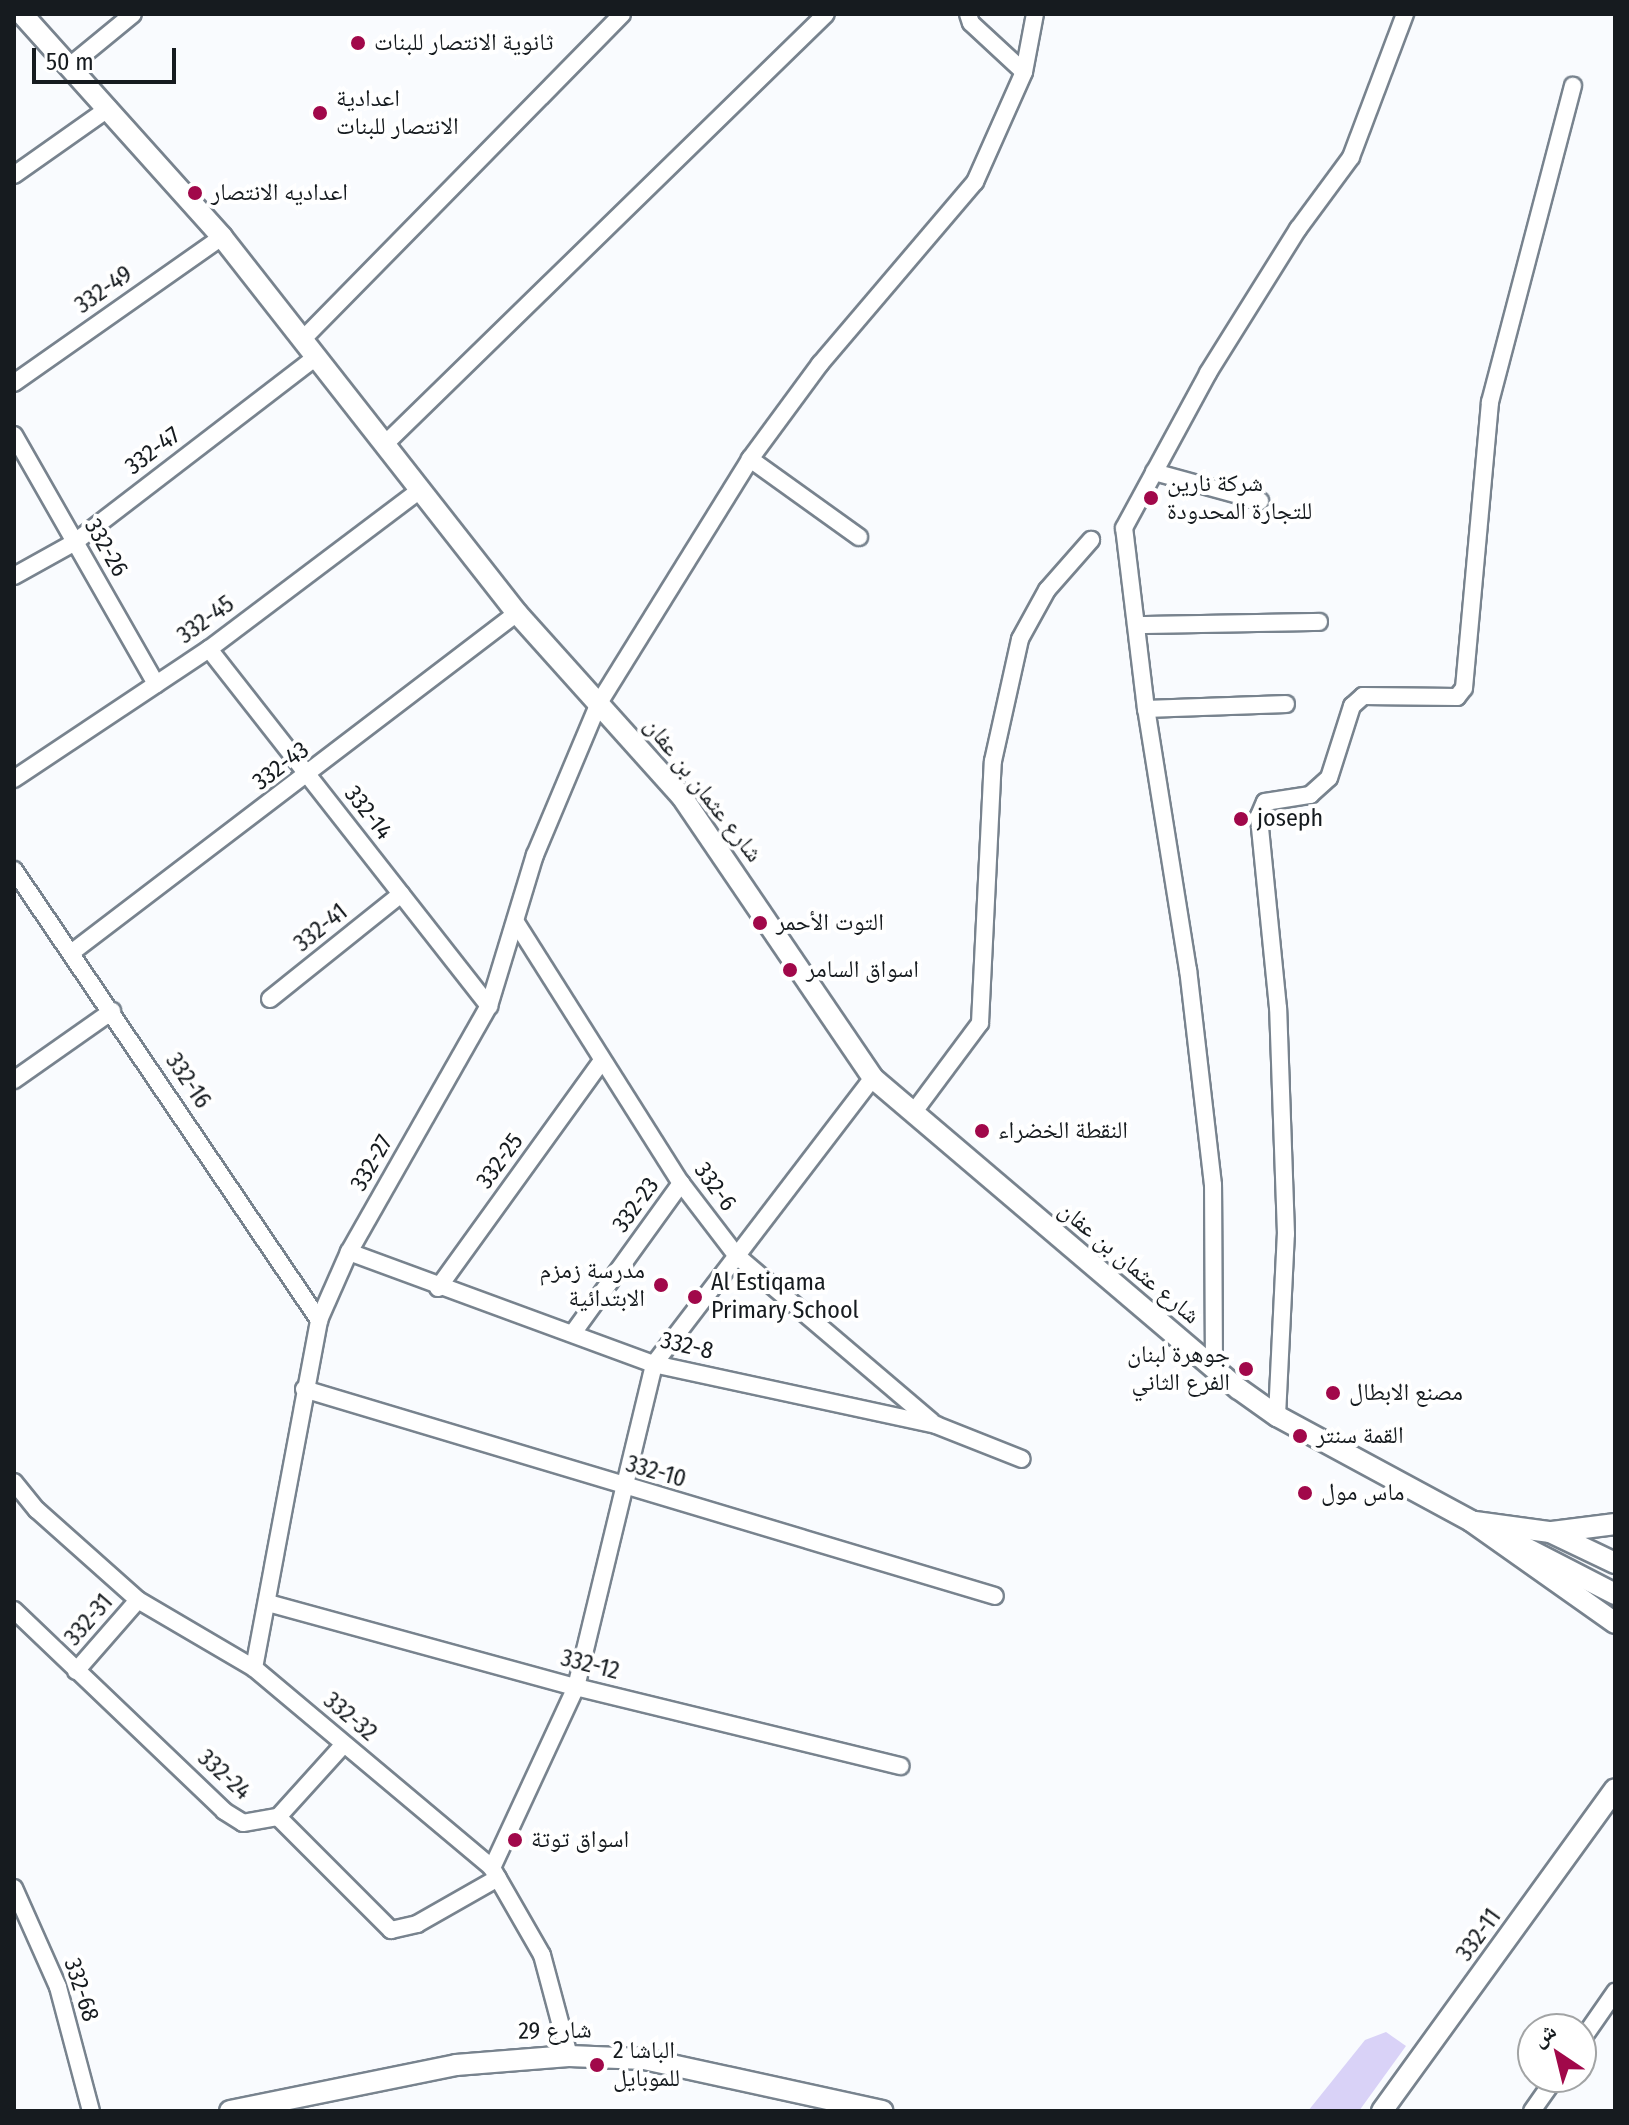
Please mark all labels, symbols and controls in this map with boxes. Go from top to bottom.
place label: ثانوية الانتصار للبنات [374,29,553,57]
scale bar [36,32,180,82]
marker: ثانوية الانتصار للبنات [349,34,367,52]
text: 50 m [46,48,94,76]
place label: اعدادية الانتصار للبنات [336,85,459,141]
marker: اعدادية الانتصار للبنات [311,104,329,122]
place label: اعداديه الانتصار [211,179,348,207]
marker: اعداديه الانتصار [186,184,204,202]
street label: 332-49 [70,260,138,320]
street label: 332-47 [120,421,186,481]
place label: شركة نارين للتجارة المحدودة [1167,470,1312,526]
marker: شركة نارين للتجارة المحدودة [1142,489,1160,507]
street label: 332-26 [78,514,134,582]
street label: 332-45 [172,590,240,650]
street label: شارع عثمان بن عفان [638,712,768,868]
street label: 332-43 [247,736,315,796]
street label: 332-14 [338,780,398,846]
place label: joseph [1257,805,1323,833]
marker: joseph [1232,810,1250,828]
street label: 332-41 [288,898,354,958]
place label: التوت الأحمر [776,909,884,937]
marker: التوت الأحمر [751,914,769,932]
place label: اسواق السامر [806,956,919,984]
marker: اسواق السامر [781,961,799,979]
street label: 332-16 [159,1048,217,1114]
place label: النقطة الخضراء [998,1117,1128,1145]
marker: النقطة الخضراء [973,1122,991,1140]
street label: 332-25 [470,1128,530,1194]
street label: 332-27 [345,1130,399,1196]
street label: 332-6 [688,1157,742,1217]
street label: 332-23 [606,1172,666,1238]
street label: شارع عثمان بن عفان [1053,1196,1205,1330]
place label: مدرسة زمزم الابتدائية [539,1257,645,1313]
place label: Al Estiqama Primary School [711,1269,859,1325]
marker: مدرسة زمزم الابتدائية [652,1276,670,1294]
marker: Al Estiqama Primary School [686,1288,704,1306]
street label: 332-8 [658,1326,716,1366]
place label: جوهرة لبنان الفرع الثاني [1127,1341,1230,1397]
marker: جوهرة لبنان الفرع الثاني [1237,1360,1255,1378]
place label: مصنع الابطال [1349,1379,1463,1407]
marker: مصنع الابطال [1324,1384,1342,1402]
place label: القمة سنتر [1316,1422,1404,1450]
marker: القمة سنتر [1291,1427,1309,1445]
street label: 332-10 [623,1450,689,1494]
place label: ماس مول [1321,1479,1404,1507]
marker: ماس مول [1296,1484,1314,1502]
street label: 332-31 [59,1588,119,1652]
street label: 332-12 [558,1644,622,1686]
street label: 332-32 [318,1686,382,1748]
street label: 332-24 [192,1744,256,1806]
place label: اسواق توتة [531,1826,629,1854]
marker: اسواق توتة [506,1831,524,1849]
street label: 332-11 [1450,1903,1508,1967]
street label: 332-68 [57,1955,105,2025]
north arrow [1517,2013,1597,2093]
street label: شارع 29 [518,2016,592,2046]
text: ش [1527,2017,1561,2052]
place label: الباشا 2 للموبايل [613,2037,680,2093]
marker: الباشا 2 للموبايل [588,2056,606,2074]

